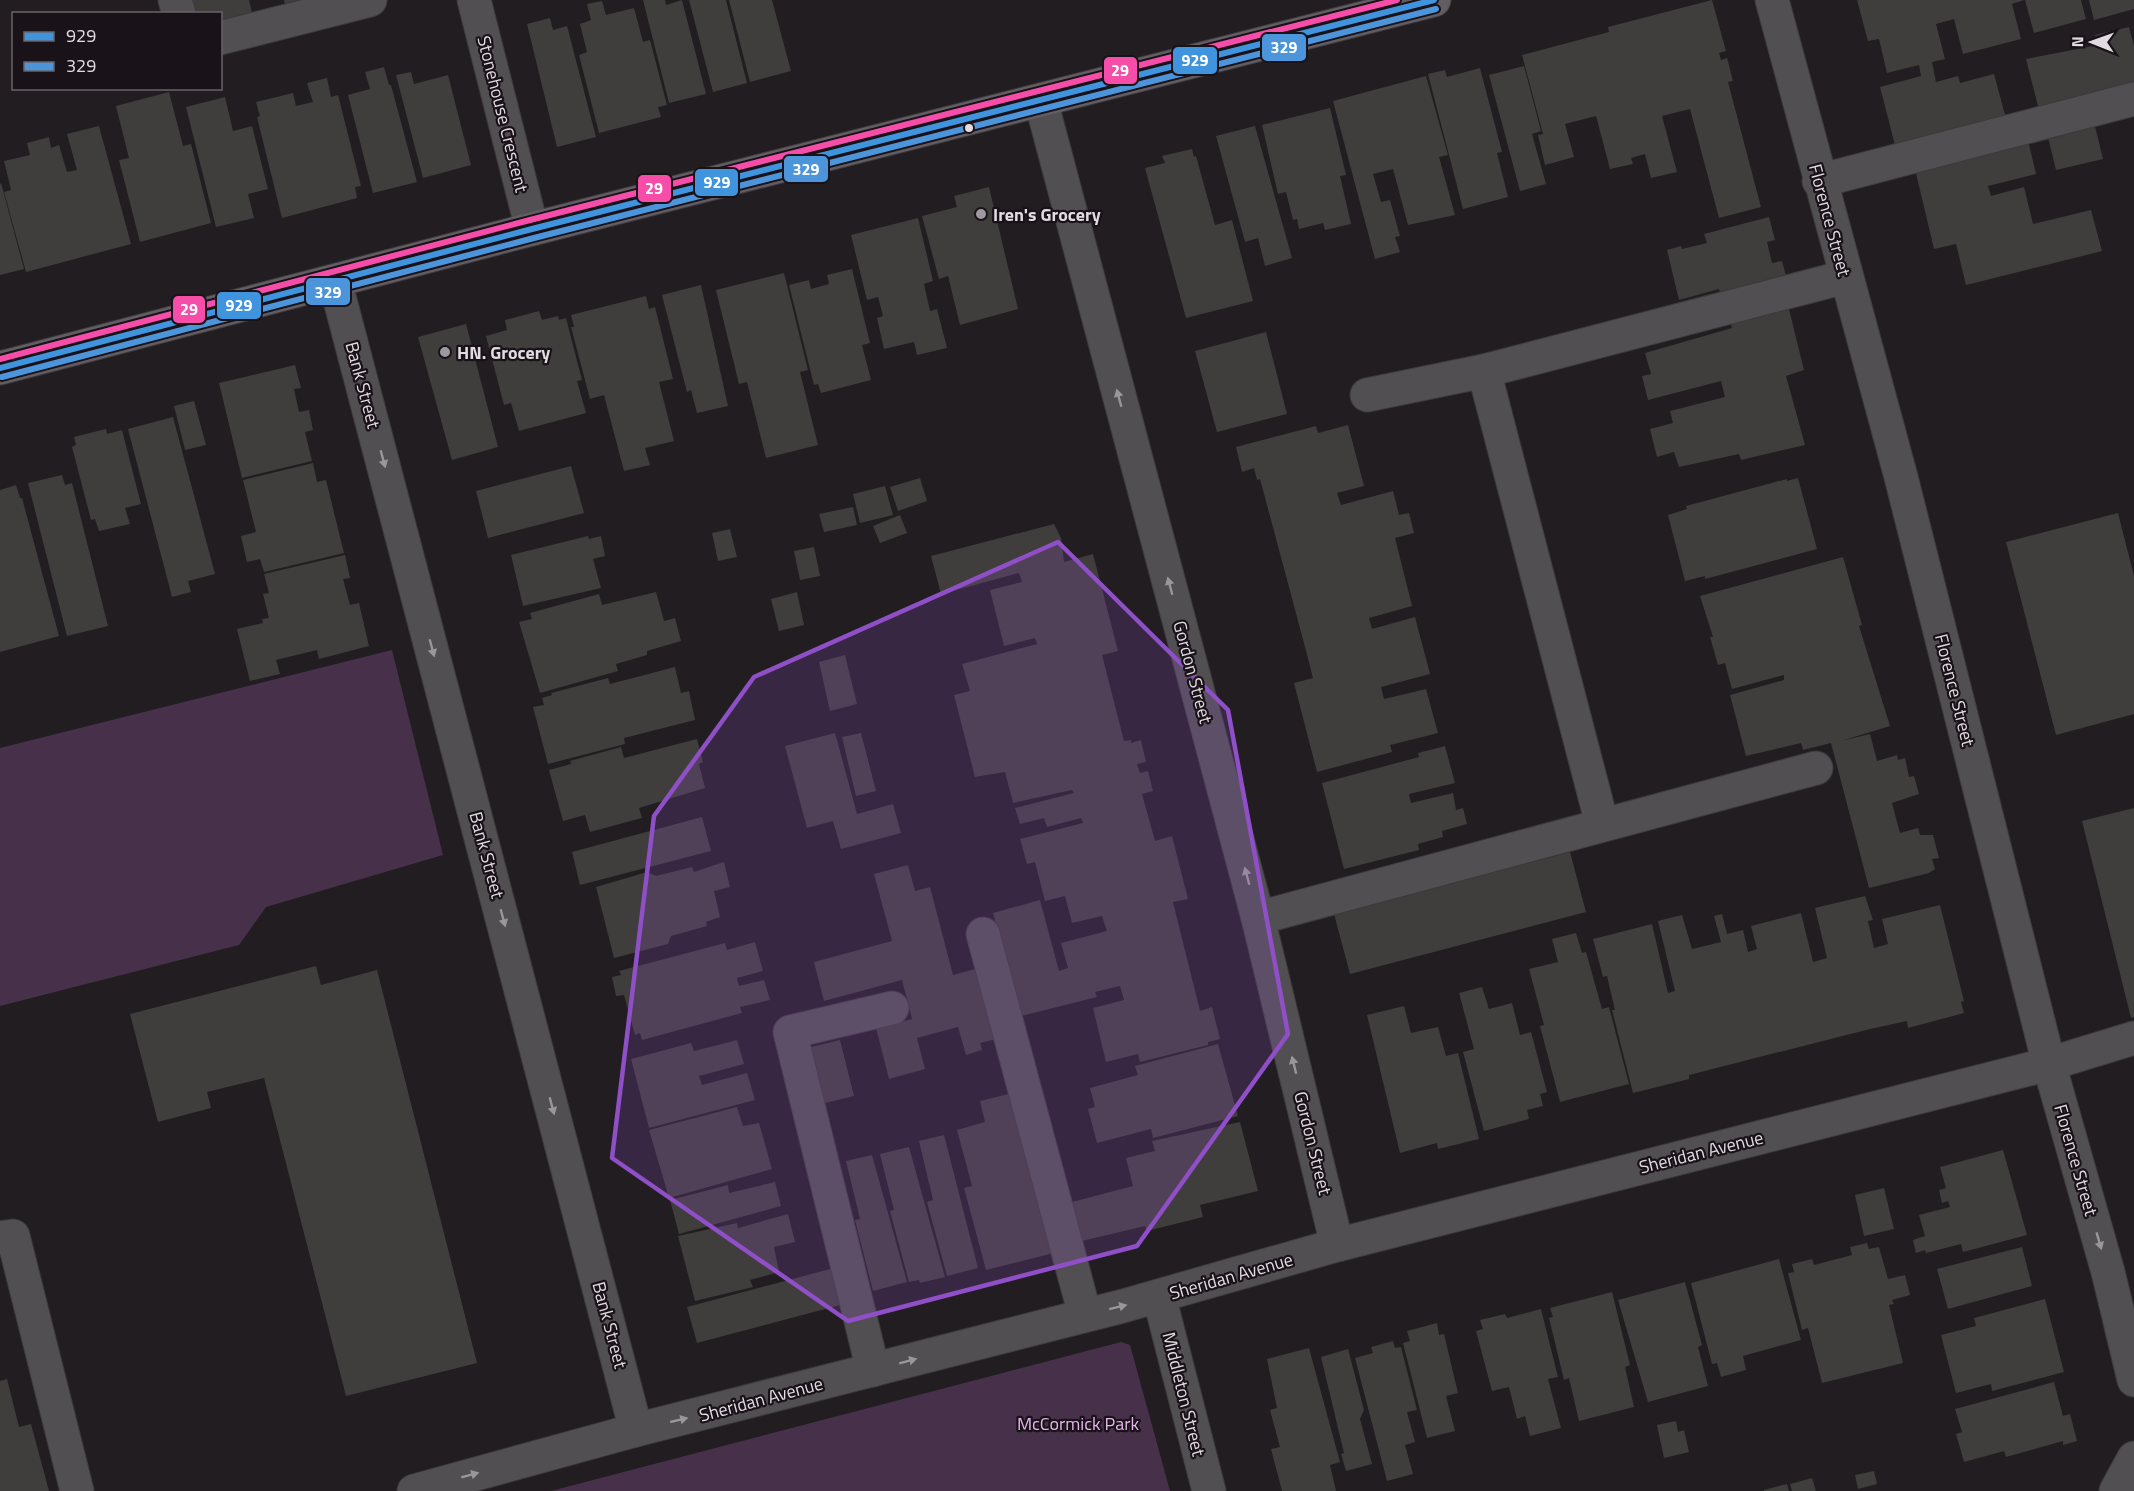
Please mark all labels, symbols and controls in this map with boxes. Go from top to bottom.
legend [12,12,222,90]
north arrow [2062,12,2122,72]
text: 929 [66,22,96,49]
street label: Stonehouse Crescent [471,33,536,196]
line badge: 329 [1261,33,1307,62]
text: 329 [1271,35,1297,59]
text: N [2065,36,2089,47]
line badge: 929 [1172,46,1218,75]
text: 929 [1182,48,1208,72]
text: 329 [66,52,96,79]
line badge: 29 [1103,56,1138,85]
text: 29 [1111,58,1129,82]
unlabelled marker [963,122,975,134]
line badge: 329 [783,155,829,183]
text: 329 [793,157,819,181]
street label: Florence Street [1802,161,1858,280]
line badge: 929 [694,168,739,197]
text: 929 [704,170,730,194]
line badge: 29 [637,174,672,203]
text: 29 [645,176,663,200]
place label: Iren's Grocery [993,201,1101,228]
marker: Iren's Grocery [974,207,988,221]
line badge: 329 [305,277,351,306]
text: 329 [315,280,341,304]
line badge: 929 [216,291,262,320]
text: 929 [226,293,252,317]
line badge: 29 [172,295,206,324]
text: 29 [180,297,198,321]
street label: Bank Street [338,339,388,432]
place label: HN. Grocery [457,339,550,366]
marker: HN. Grocery [438,345,452,359]
one-way arrow [1114,389,1124,407]
one-way arrow [378,450,388,469]
one-way arrow [1164,577,1174,595]
street label: Gordon Street [1166,617,1220,727]
street label: Florence Street [1928,631,1982,750]
one-way arrow [428,639,438,657]
street label: Bank Street [462,809,512,902]
one-way arrow [1242,867,1251,885]
one-way arrow [499,909,508,927]
one-way arrow [1288,1056,1298,1075]
street label: Gordon Street [1287,1088,1339,1198]
one-way arrow [548,1097,558,1116]
street label: Florence Street [2047,1101,2105,1220]
street label: Sheridan Avenue [1636,1124,1766,1180]
one-way arrow [2095,1232,2104,1250]
street label: Sheridan Avenue [1166,1245,1296,1307]
street label: Bank Street [585,1279,635,1372]
one-way arrow [1108,1302,1127,1312]
street label: Middleton Street [1156,1329,1213,1460]
one-way arrow [899,1356,918,1366]
street label: Sheridan Avenue [696,1370,826,1428]
park label: McCormick Park [1017,1410,1139,1437]
one-way arrow [670,1415,688,1425]
one-way arrow [461,1470,479,1480]

